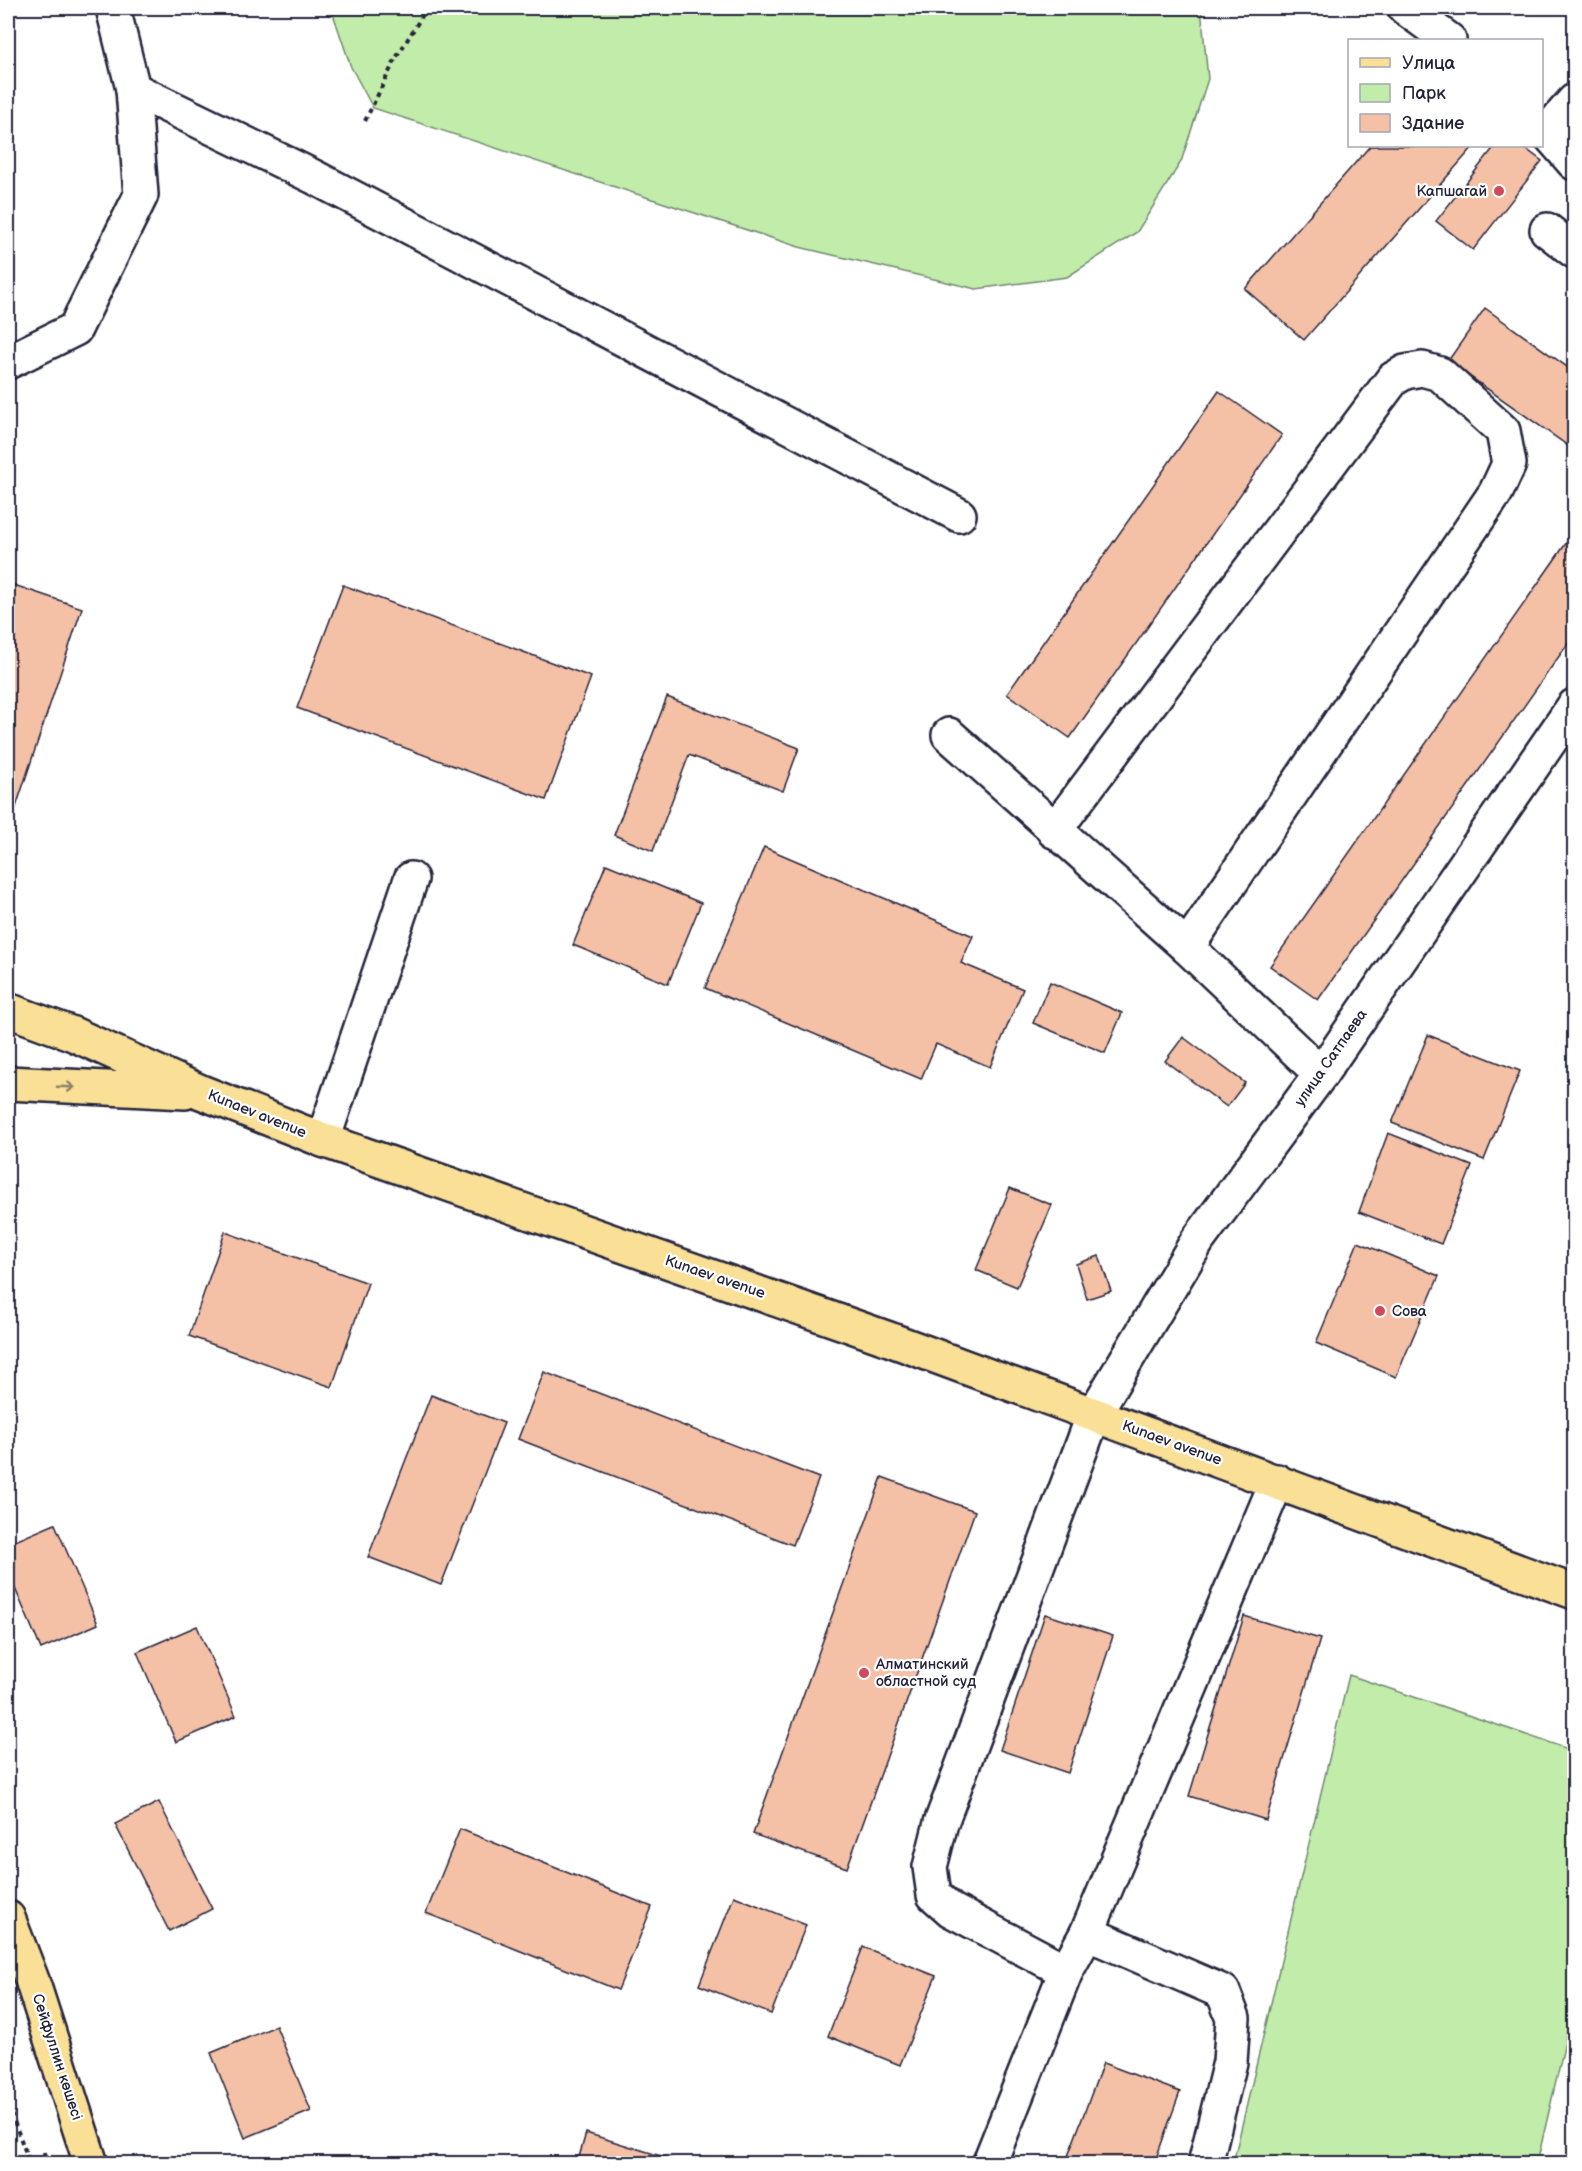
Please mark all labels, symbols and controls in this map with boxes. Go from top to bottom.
legend [1348,39,1543,147]
text: Улица [1402,53,1456,74]
text: Парк [1402,83,1446,104]
text: Здание [1402,113,1464,134]
place label: Капшагай [1416,182,1487,201]
marker: Капшагай [1492,184,1506,198]
street label: улица Сатпаева [1290,1006,1372,1110]
one-way arrow [55,1082,75,1093]
street label: Kunaev avenue [205,1086,309,1142]
street label: Kunaev avenue [662,1251,768,1303]
place label: Сова [1392,1302,1427,1321]
marker: Сова [1373,1304,1387,1318]
street label: Kunaev avenue [1120,1416,1225,1470]
place label: Алматинский областной суд [875,1655,976,1691]
marker: Алматинский областной суд [857,1666,871,1680]
street label: Сейфуллин көшесі [28,1992,86,2122]

